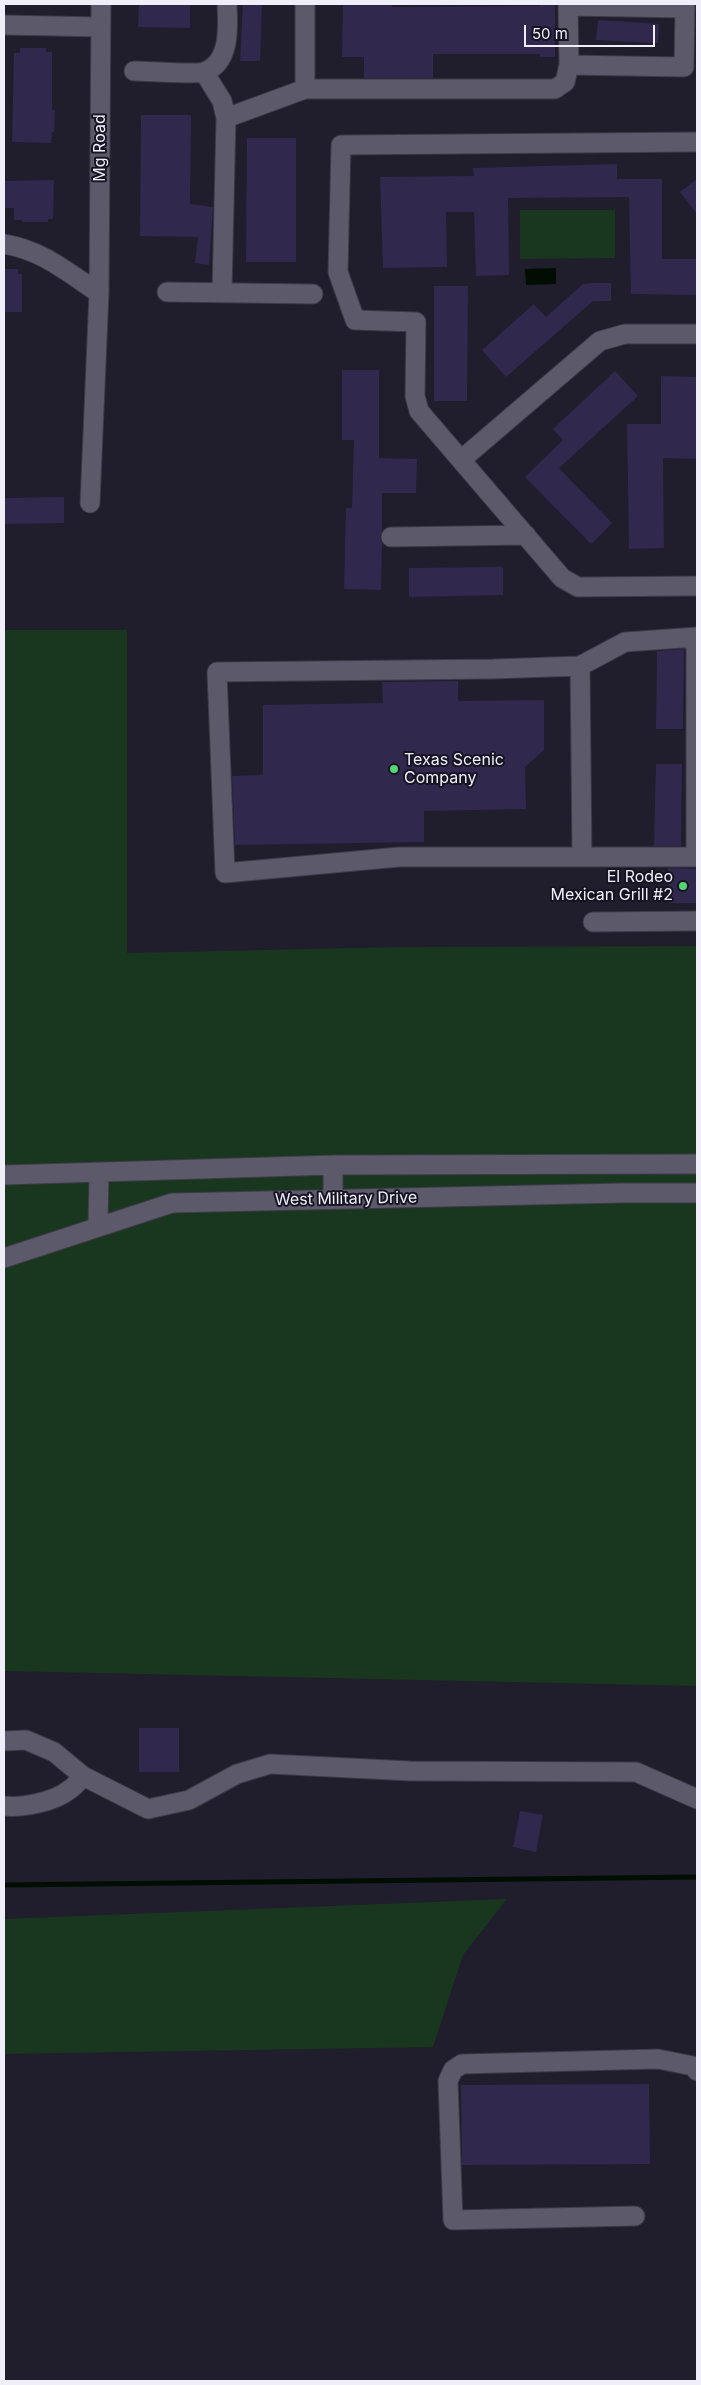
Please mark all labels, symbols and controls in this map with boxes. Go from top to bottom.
scale bar [526,15,657,47]
text: 50 m [532,24,568,43]
street label: Mg Road [90,114,110,182]
place label: Texas Scenic Company [404,750,504,788]
marker: Texas Scenic Company [388,763,400,775]
place label: El Rodeo Mexican Grill #2 [551,867,673,905]
marker: El Rodeo Mexican Grill #2 [677,880,689,892]
street label: West Military Drive [275,1188,417,1210]

